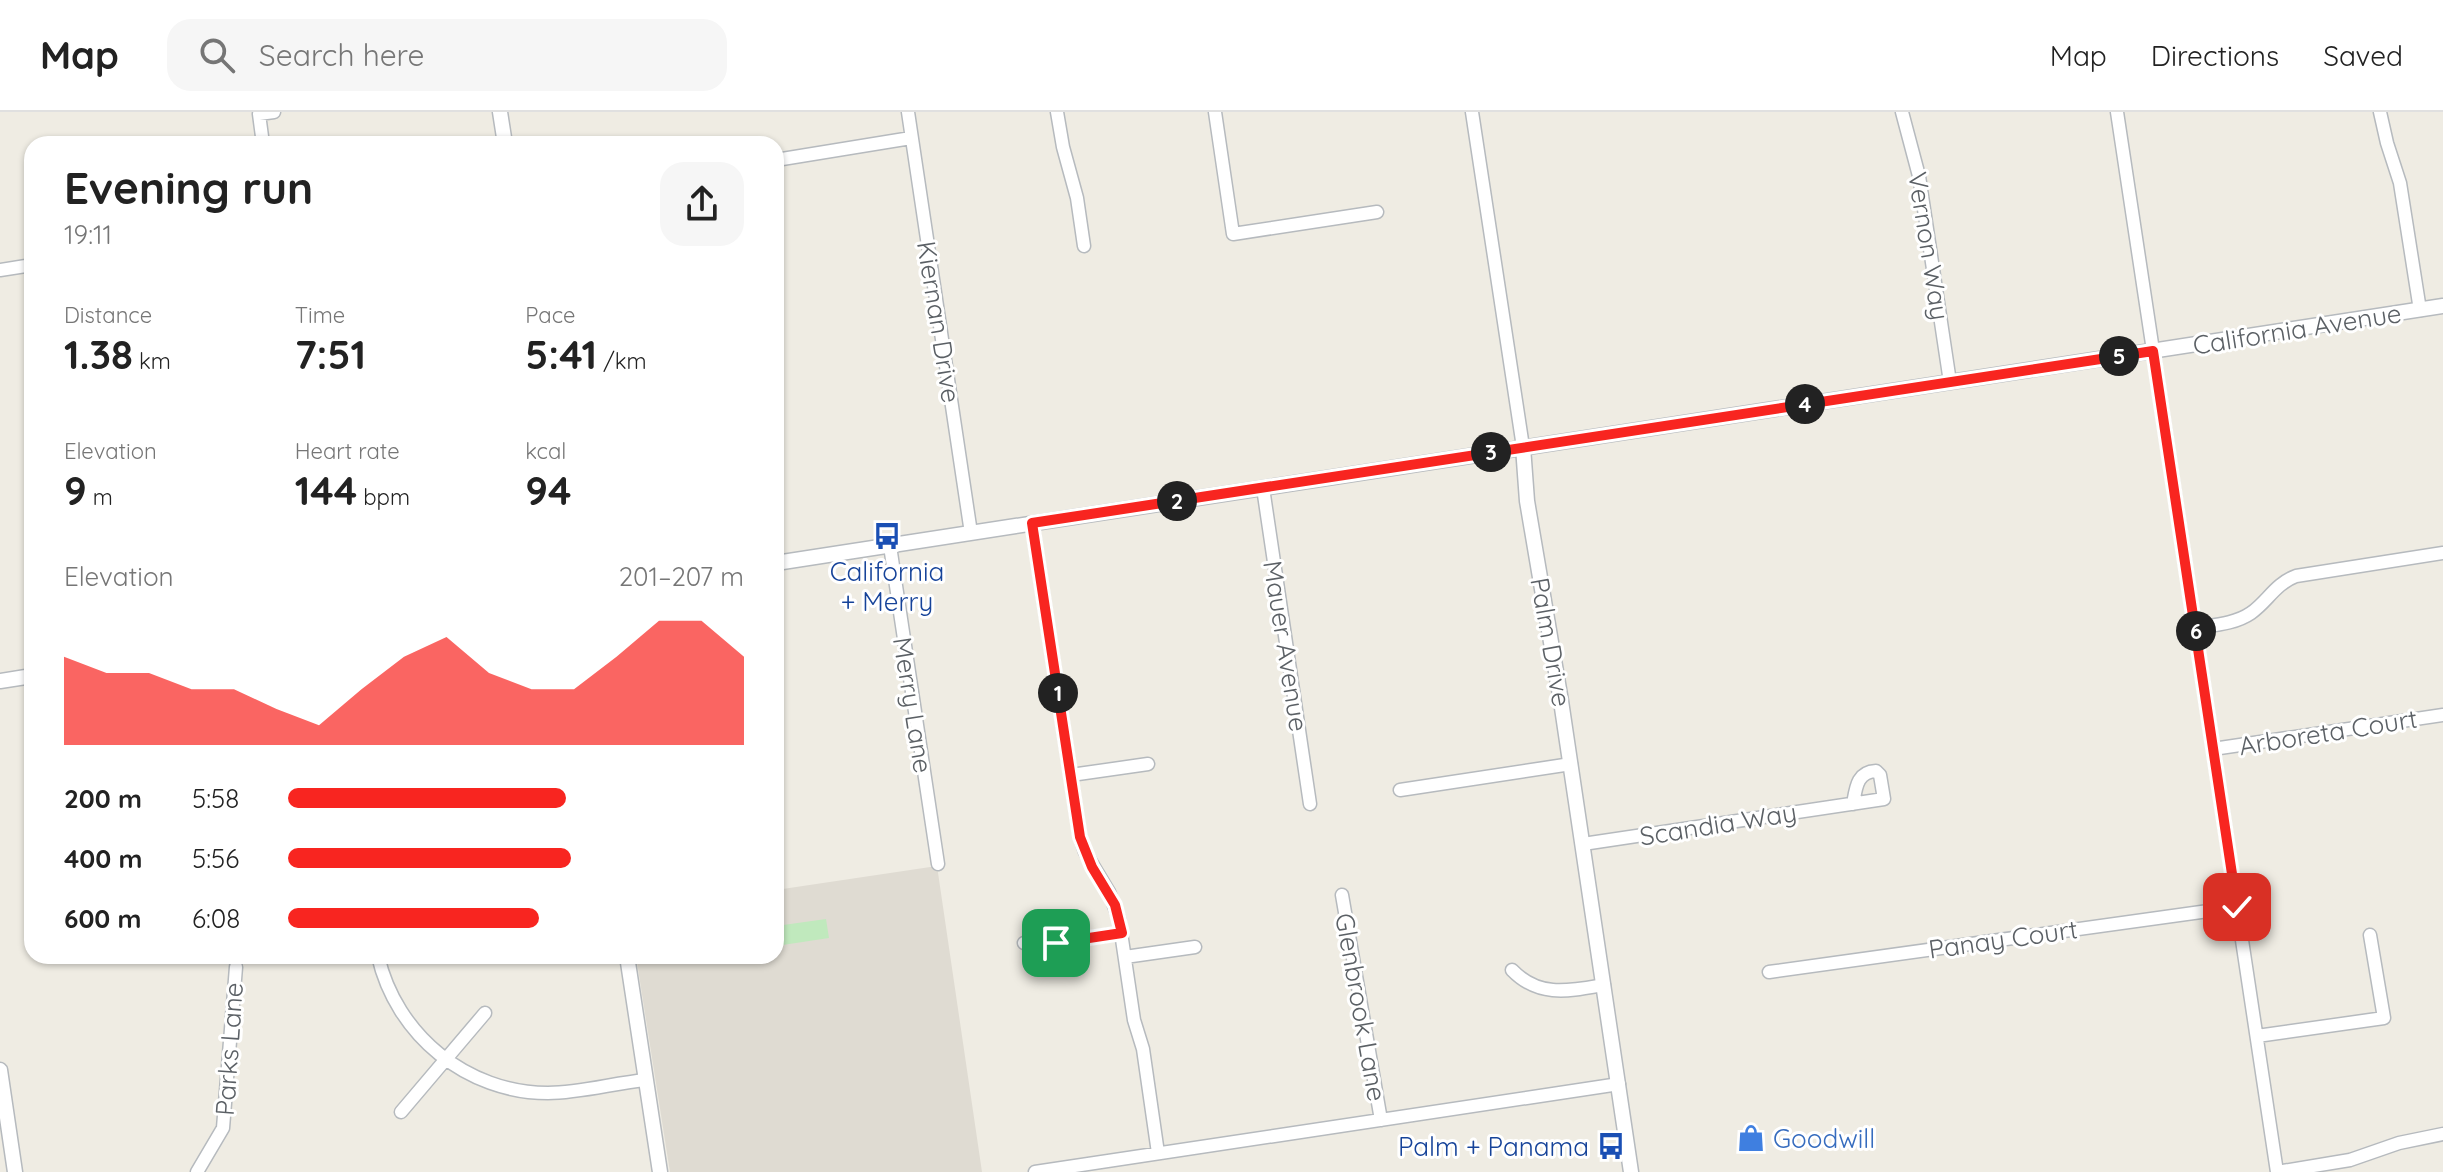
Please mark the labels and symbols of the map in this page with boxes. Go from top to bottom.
street label: Vernon Way [1901,170,1957,322]
street label: Kiernan Drive [910,239,968,405]
street label: California Avenue [2190,296,2404,362]
pin: 5 [2099,336,2139,376]
pin: 4 [1785,384,1825,424]
pin: 3 [1471,432,1511,472]
pin: 2 [1157,481,1197,521]
bus stop icon: California + Merry [872,521,902,551]
place label: California + Merry [830,555,944,618]
street label: Mauer Avenue [1256,558,1316,734]
street label: Palm Drive [1523,575,1579,709]
pin: 6 [2176,611,2216,651]
street label: Merry Lane [886,635,940,775]
pin: 1 [1038,673,1078,713]
street label: Arboreta Court [2236,702,2420,762]
street label: Scandia Way [1637,795,1799,853]
pin [2203,873,2271,941]
pin [1022,909,1090,977]
street label: Glenbrook Lane [1328,910,1394,1104]
street label: Panay Court [1926,912,2080,966]
street label: Parks Lane [208,981,250,1117]
place label: Goodwill [1773,1122,1875,1155]
shop icon: Goodwill [1736,1123,1766,1153]
place label: Palm + Panama [1398,1130,1589,1163]
bus stop icon: Palm + Panama [1596,1131,1626,1161]

